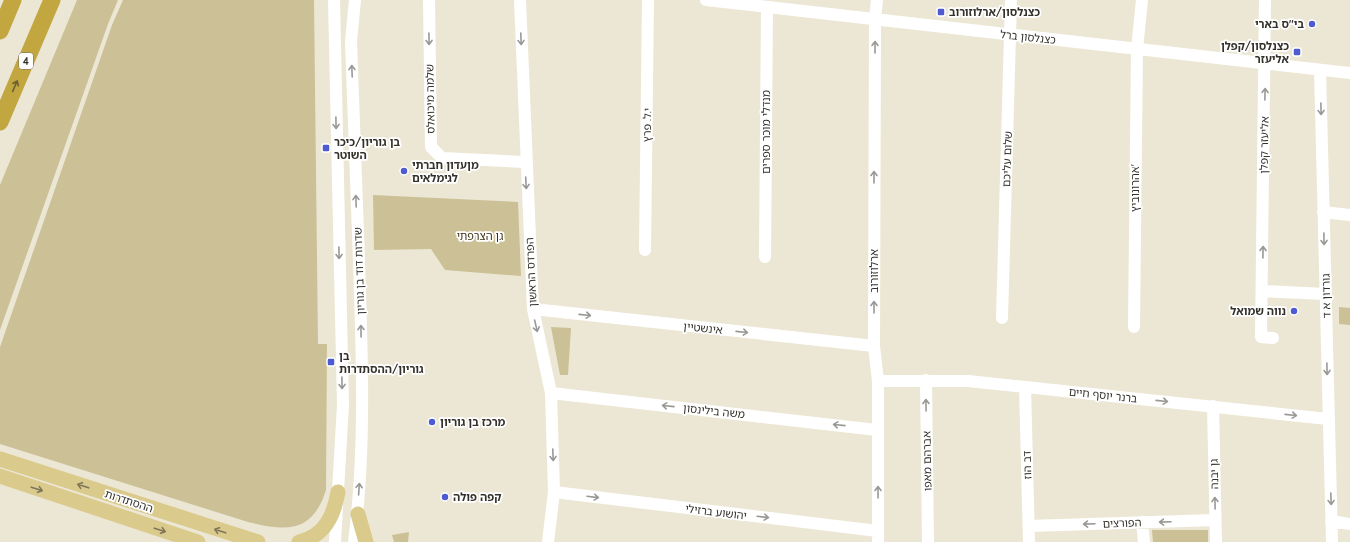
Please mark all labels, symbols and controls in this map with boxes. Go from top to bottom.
place label: כצנלסון/ארלוזורוב [949,5,1040,19]
marker: כצנלסון/ארלוזורוב [936,7,946,17]
place label: בי"ס בארי [1255,17,1304,31]
marker: בי"ס בארי [1307,19,1317,29]
street label: כצנלסון ברל [999,27,1057,47]
one-way arrow [425,32,433,45]
one-way arrow [517,32,525,45]
place label: כצנלסון/קפלן אליעזר [1221,39,1290,66]
one-way arrow [871,41,879,54]
marker: כצנלסון/קפלן אליעזר [1292,47,1302,57]
road number: 4 [19,53,33,69]
street label: שלמה מיכואלס [422,64,438,134]
one-way arrow [349,65,356,78]
one-way arrow [12,81,19,93]
one-way arrow [1261,88,1269,101]
street label: מנדלי מוכר ספרים [759,90,773,174]
one-way arrow [1317,102,1325,115]
street label: י.ל. פרץ [640,108,654,142]
one-way arrow [332,116,339,129]
street label: אליעזר קפלן [1256,116,1272,174]
street label: שלום עליכם [999,131,1015,187]
place label: בן גוריון/כיכר השוטר [334,135,401,162]
marker: בן גוריון/כיכר השוטר [321,143,331,153]
place label: מןעדון חברתי לגימלאים [412,158,479,185]
street label: אהרונוביץ' [1128,164,1142,212]
marker: מןעדון חברתי לגימלאים [399,166,409,176]
one-way arrow [870,171,878,184]
one-way arrow [523,176,530,189]
one-way arrow [353,195,360,208]
street label: שדרות דוד בן גוריון [350,227,368,315]
park label: גן הצרפתי [457,229,503,243]
one-way arrow [1320,232,1328,245]
street label: הפרדס הראשון [522,237,540,307]
one-way arrow [335,246,343,259]
one-way arrow [1259,246,1266,259]
street label: ארלוזורוב [867,249,881,293]
street label: גורדון א ד [1319,273,1333,319]
one-way arrow [870,301,878,314]
place label: נווה שמואל [1230,304,1286,318]
marker: נווה שמואל [1289,306,1299,316]
one-way arrow [578,311,591,319]
one-way arrow [533,319,541,332]
street label: אינשטיין [683,319,723,337]
one-way arrow [357,325,365,338]
one-way arrow [735,328,748,335]
place label: בן גוריון/ההסתדרות [339,349,424,376]
marker: בן גוריון/ההסתדרות [326,357,336,367]
one-way arrow [1323,362,1331,375]
one-way arrow [338,376,346,389]
street label: ברנר יוסף חיים [1068,384,1138,406]
one-way arrow [1155,397,1168,405]
one-way arrow [922,399,930,412]
street label: משה בילינסון [682,401,746,421]
one-way arrow [662,402,675,410]
one-way arrow [1284,411,1297,419]
place label: מרכז בן גוריון [440,415,506,429]
marker: מרכז בן גוריון [427,417,437,427]
one-way arrow [833,422,846,429]
street label: אברהם מאפו [919,431,935,491]
one-way arrow [549,448,557,461]
street label: דב הוז [1020,450,1034,480]
street label: גן יבנה [1207,459,1221,489]
one-way arrow [77,482,90,489]
one-way arrow [356,483,363,496]
one-way arrow [30,486,43,493]
one-way arrow [874,486,882,499]
street label: ההסתדרות [103,487,155,515]
place label: קפה פולה [453,490,501,504]
marker: קפה פולה [440,492,450,502]
one-way arrow [1327,492,1334,505]
one-way arrow [586,493,599,501]
one-way arrow [1211,497,1219,510]
street label: יהושוע ברזילי [685,501,747,523]
one-way arrow [757,514,770,521]
street label: הפורצים [1102,515,1142,531]
one-way arrow [1159,518,1172,525]
one-way arrow [1083,520,1096,528]
one-way arrow [154,526,166,534]
one-way arrow [215,526,227,534]

